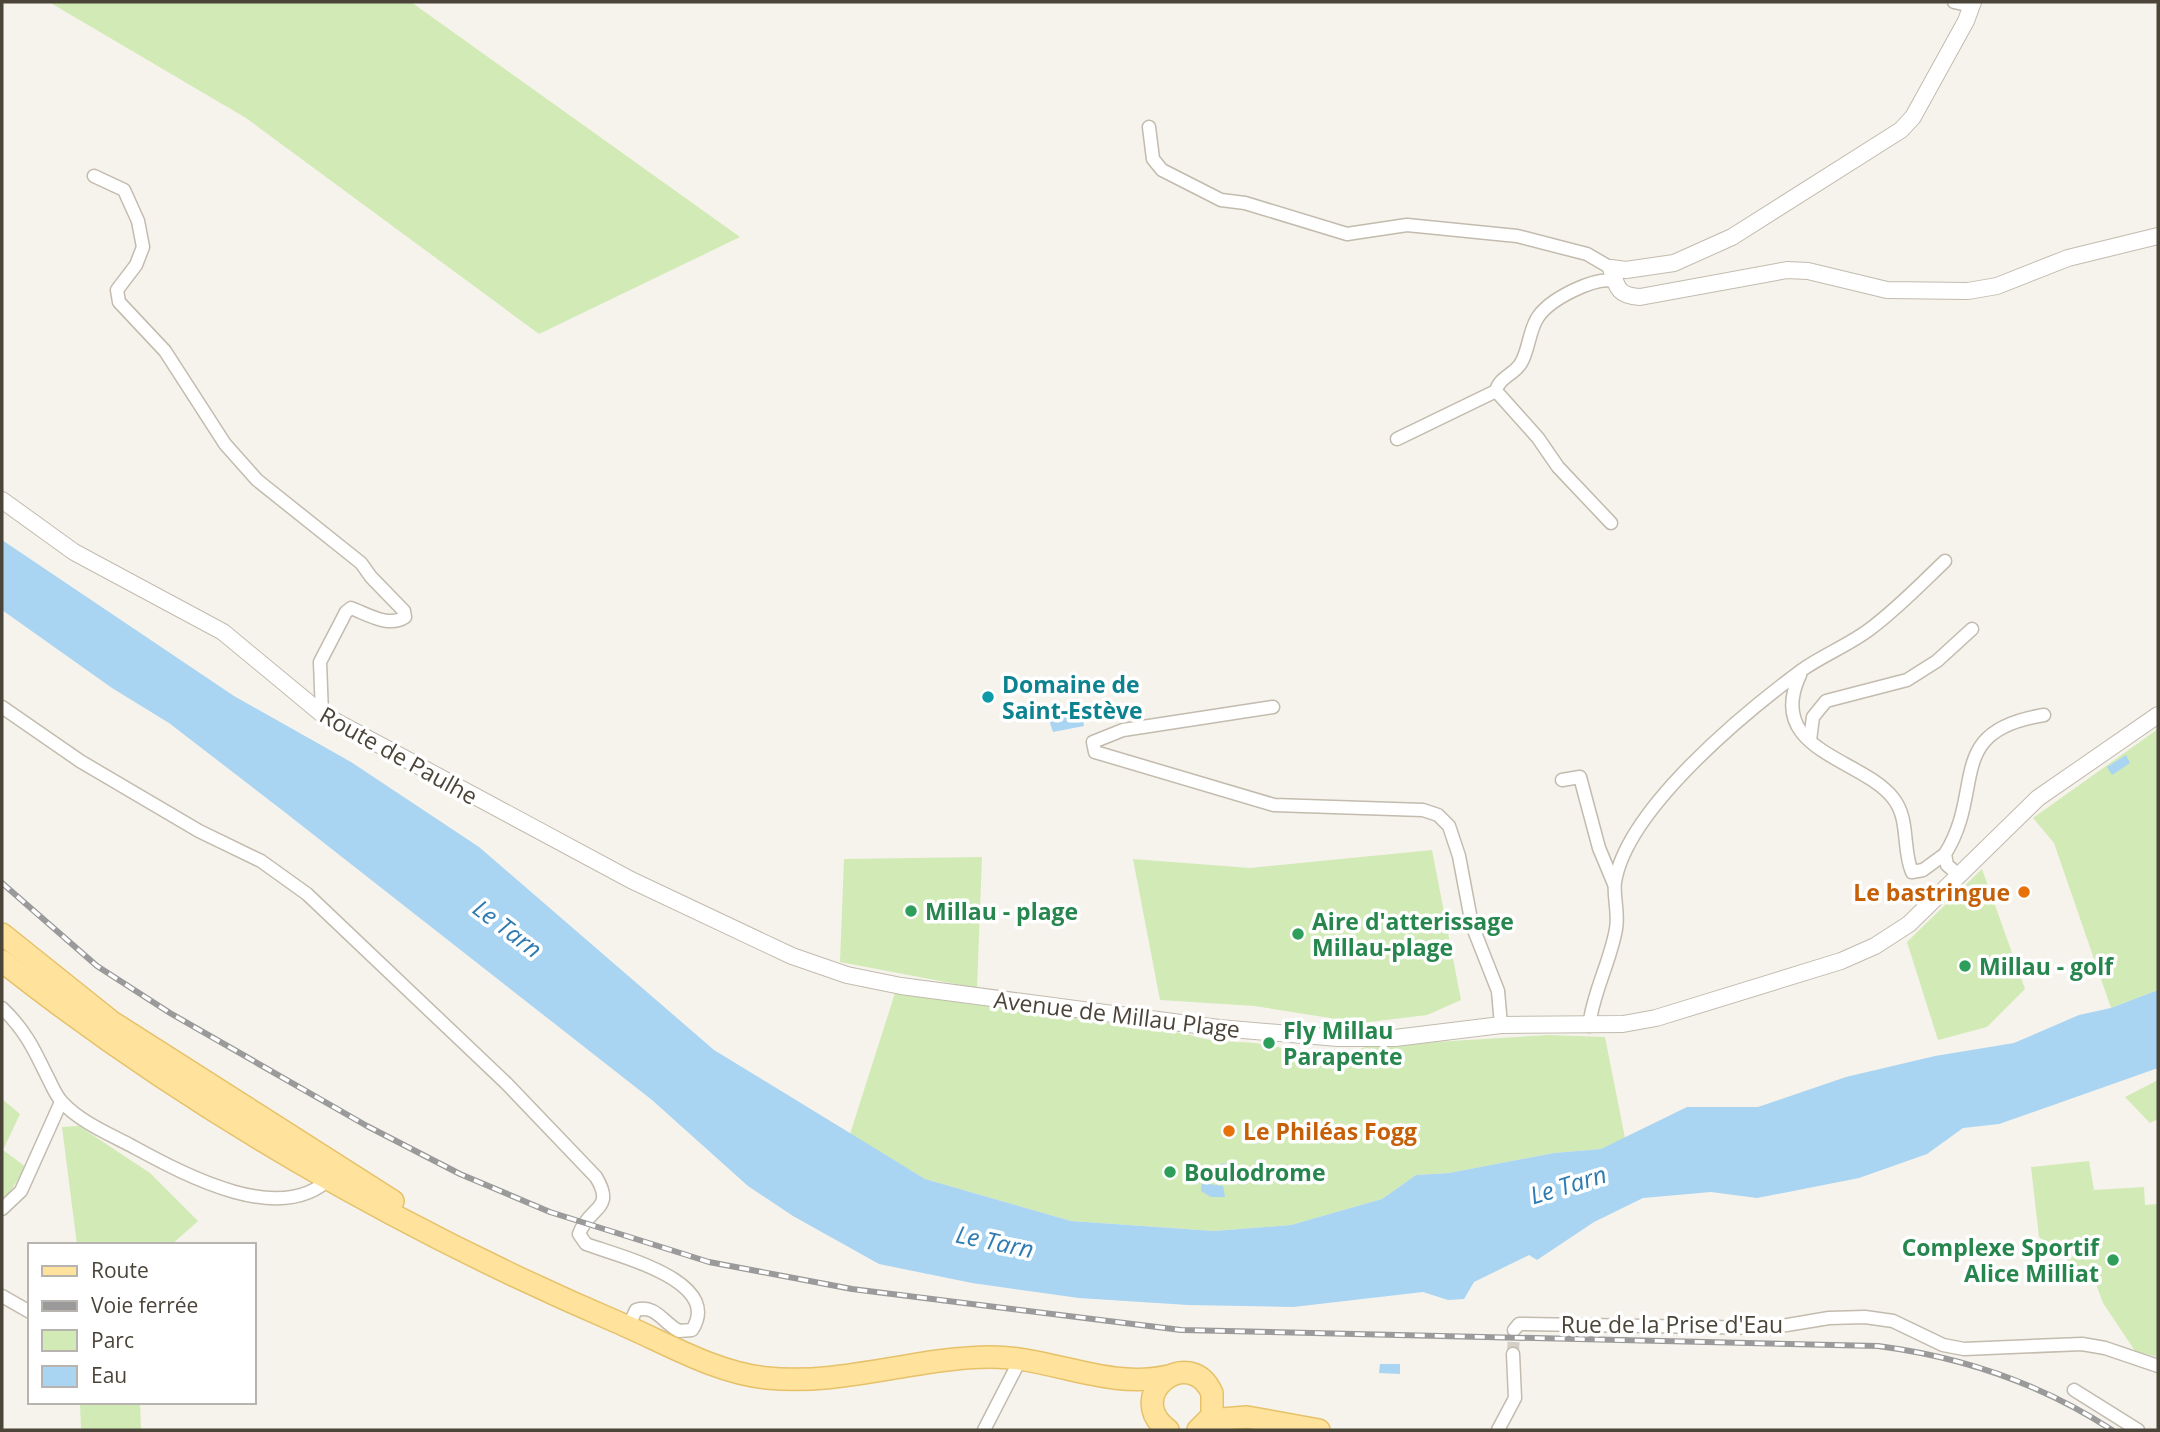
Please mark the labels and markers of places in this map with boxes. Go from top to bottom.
place label: Domaine de Saint-Estève [1002,668,1143,726]
marker: Domaine de Saint-Estève [980,689,996,705]
place label: Le bastringue [1853,876,2010,908]
marker: Le bastringue [2016,884,2032,900]
place label: Millau - plage [925,895,1078,927]
marker: Millau - plage [903,903,919,919]
place label: Aire d'atterissage Millau-plage [1312,905,1514,963]
marker: Aire d'atterissage Millau-plage [1290,926,1306,942]
place label: Millau - golf [1979,950,2114,982]
marker: Millau - golf [1957,958,1973,974]
place label: Fly Millau Parapente [1283,1014,1403,1072]
marker: Fly Millau Parapente [1261,1035,1277,1051]
place label: Le Philéas Fogg [1243,1115,1417,1147]
marker: Le Philéas Fogg [1221,1123,1237,1139]
place label: Boulodrome [1184,1156,1325,1188]
marker: Boulodrome [1162,1164,1178,1180]
place label: Complexe Sportif Alice Milliat [1902,1231,2100,1289]
marker: Complexe Sportif Alice Milliat [2105,1252,2121,1268]

